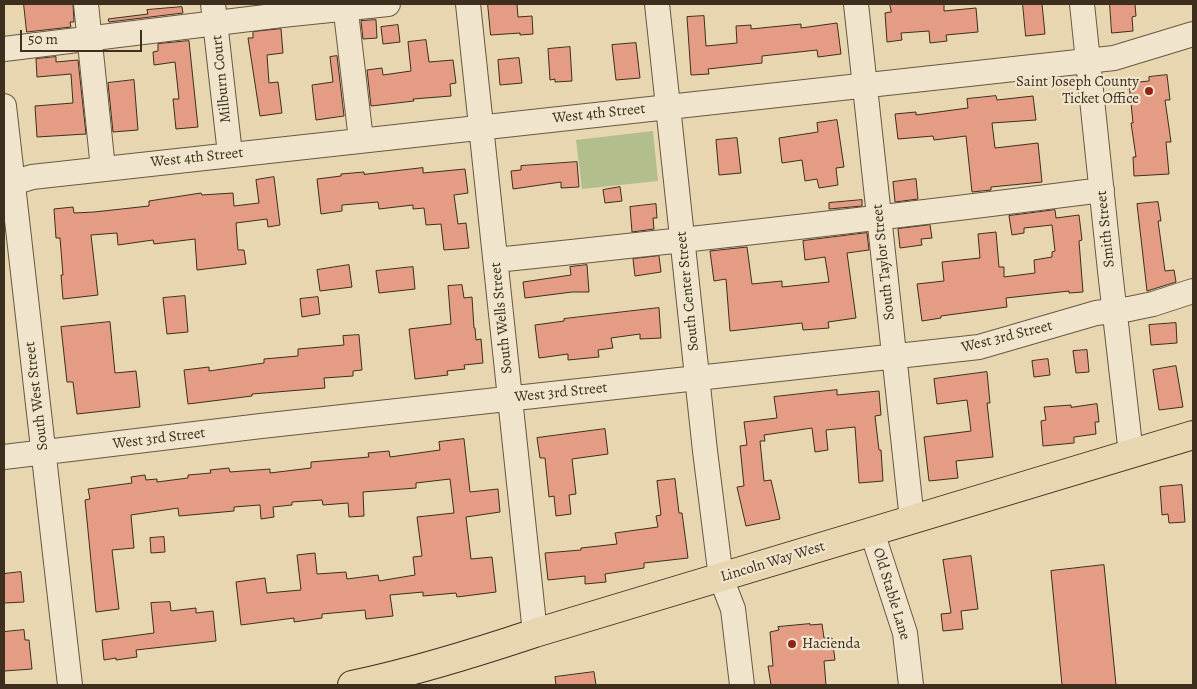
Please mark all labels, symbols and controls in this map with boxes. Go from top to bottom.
scale bar [22,20,145,52]
text: 50 m [28,29,58,49]
street label: Milburn Court [208,34,236,124]
place label: Saint Joseph County Ticket Office [1016,73,1139,108]
marker: Saint Joseph County Ticket Office [1143,85,1155,97]
street label: West 4th Street [552,100,646,128]
street label: West 4th Street [150,144,244,172]
street label: Smith Street [1093,190,1119,268]
street label: South Taylor Street [869,203,899,321]
street label: South Center Street [673,230,703,352]
street label: South Wells Street [487,261,517,375]
street label: West 3rd Street [960,317,1054,357]
street label: South West Street [21,341,53,451]
street label: West 3rd Street [514,379,608,407]
street label: West 3rd Street [112,424,206,454]
street label: Lincoln Way West [719,538,827,586]
street label: Old Stable Lane [868,546,914,642]
place label: Hacienda [802,635,861,653]
marker: Hacienda [786,638,798,650]

